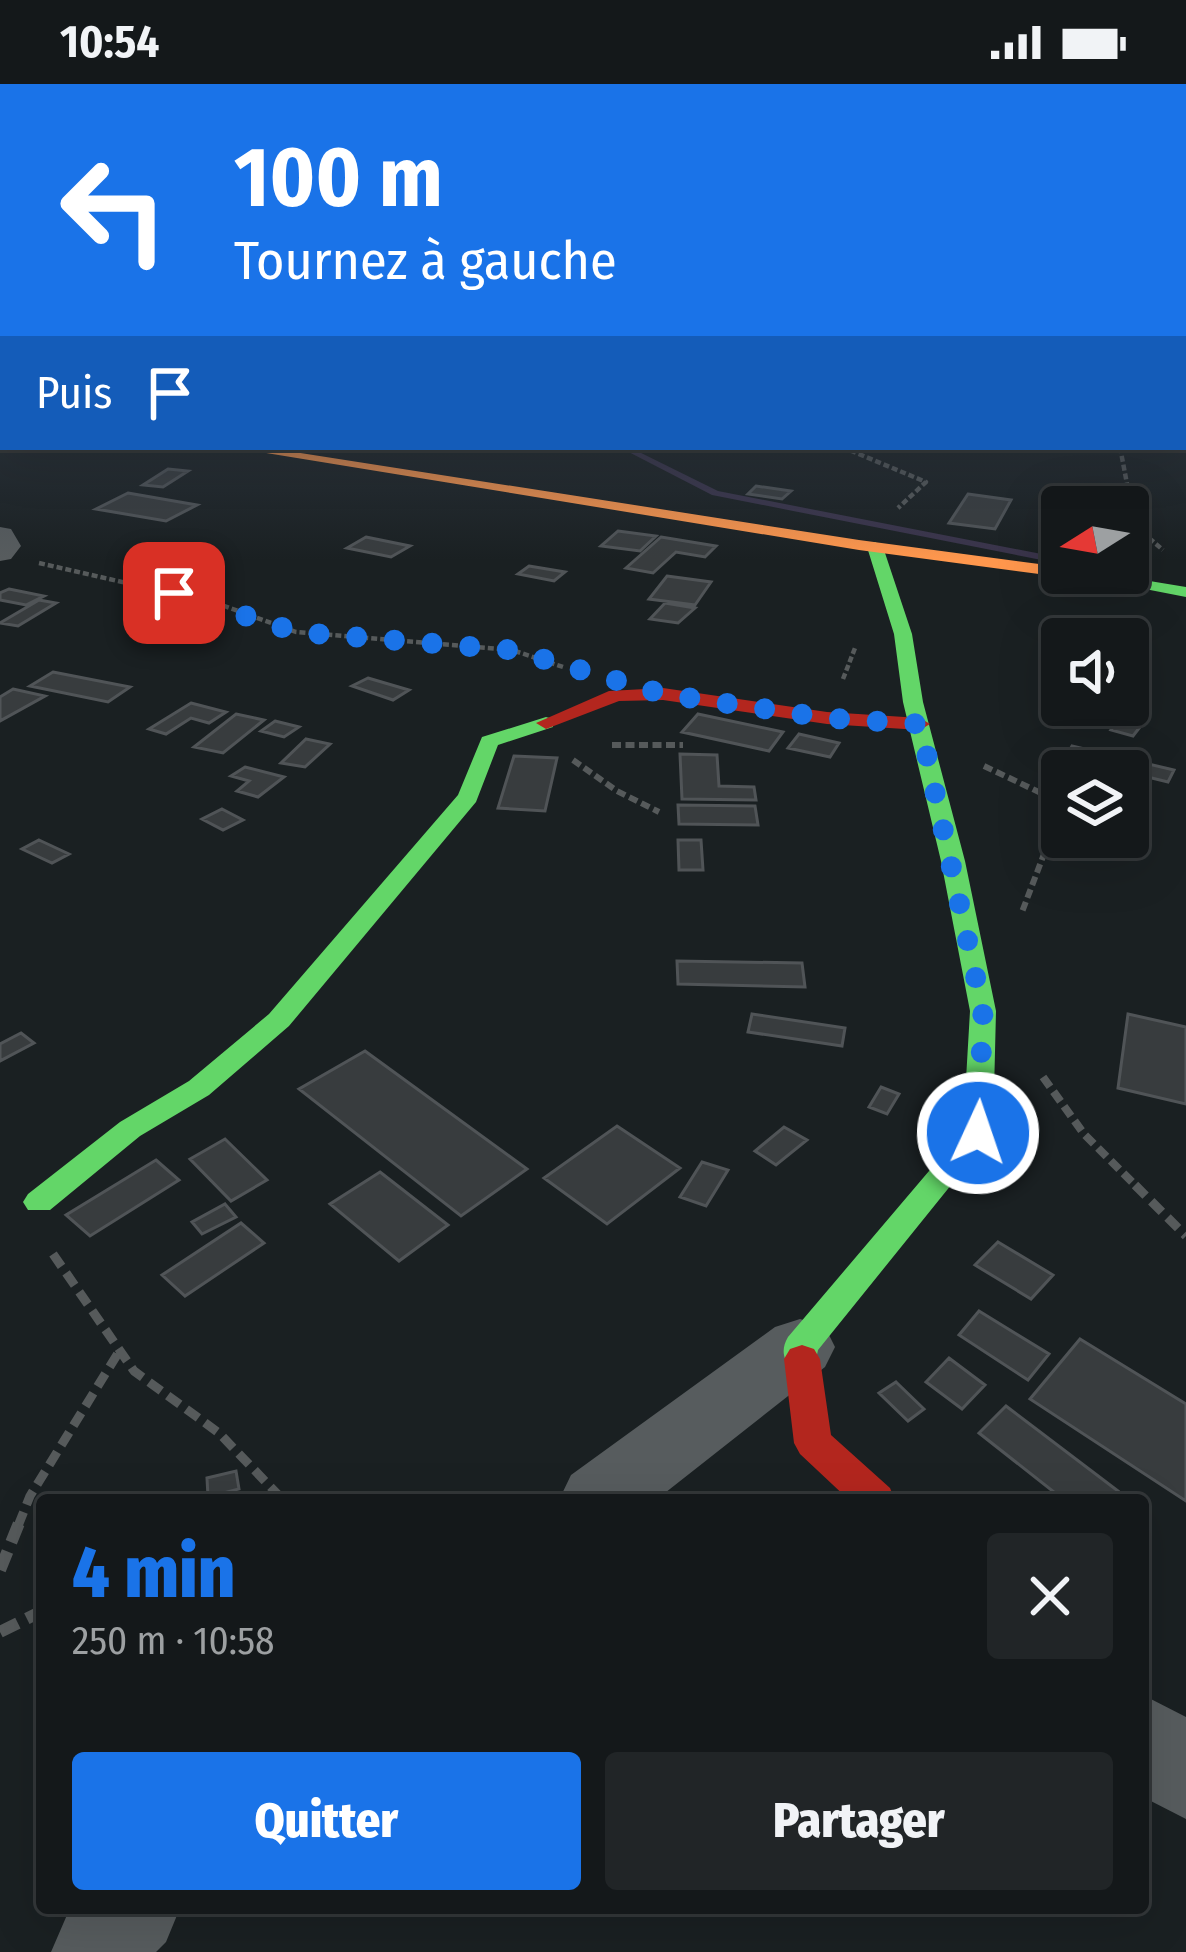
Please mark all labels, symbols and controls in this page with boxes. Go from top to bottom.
text: 10:54 [60,15,160,69]
text: 100 m [234,127,443,228]
icon: left [36,132,192,288]
text: Tournez à gauche [234,229,617,293]
icon: arrive [137,360,203,426]
text: Puis [36,366,113,420]
north arrow [1041,486,1149,594]
map controls [1041,486,1149,858]
pin [123,542,225,644]
icon: arrive [141,560,207,626]
button: sound [1041,618,1149,726]
button: layers [1041,750,1149,858]
position arrow [915,1070,1041,1196]
text: 4 min [72,1530,235,1616]
button: close [987,1533,1113,1659]
text: 250 m · 10:58 [72,1618,275,1664]
button: Quitter [72,1752,581,1890]
button: Partager [605,1752,1113,1890]

